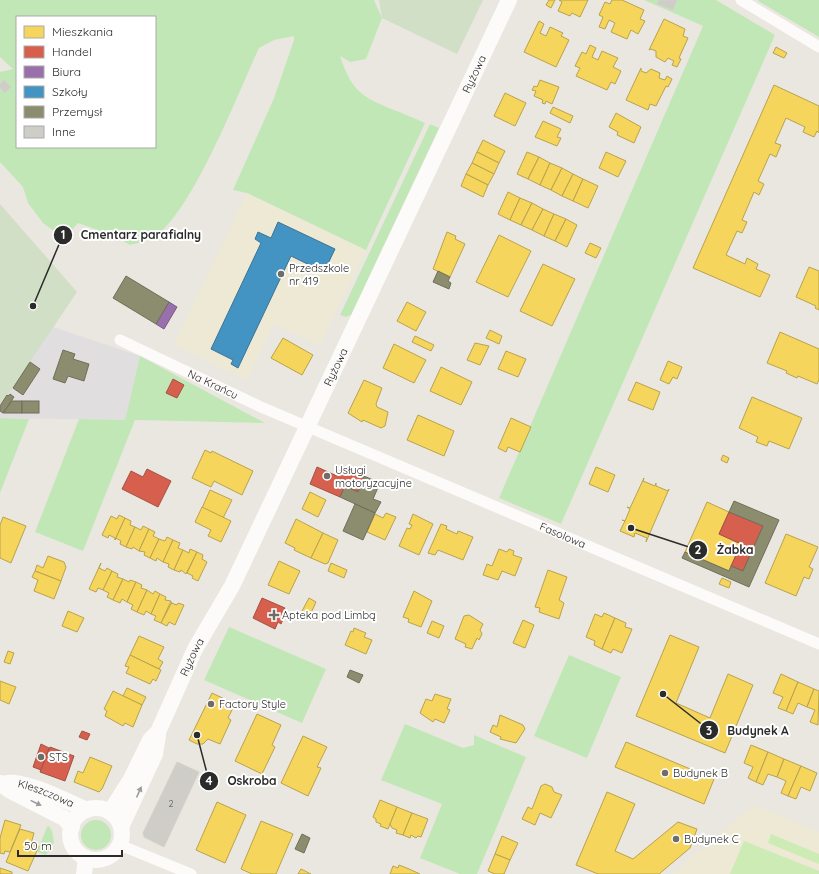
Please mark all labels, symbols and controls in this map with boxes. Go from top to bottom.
legend [16,16,156,148]
text: Mieszkania [52,24,113,39]
text: Handel [52,44,92,59]
street label: Ryżowa [459,53,489,95]
text: Biura [52,64,81,79]
text: Szkoły [52,84,87,99]
text: Przemysł [52,104,102,119]
text: Inne [52,124,76,139]
callout: Cmentarz parafialny [53,223,210,247]
text: 1 [61,227,65,242]
text: Cmentarz parafialny [81,227,201,242]
place label: Przedszkole nr 419 [289,261,349,288]
marker: Przedszkole nr 419 [276,269,286,279]
street label: Ryżowa [321,346,351,388]
street label: Na Krańcu [186,366,240,402]
place label: Usługi motoryzacyjne [335,463,412,490]
marker: Usługi motoryzacyjne [322,471,332,481]
street label: Fasolowa [538,519,588,551]
callout: Żabka [688,538,761,562]
text: 2 [695,542,702,557]
text: Żabka [716,542,754,557]
place label: Apteka pod Limbą [282,608,376,622]
marker: Apteka pod Limbą [269,610,279,620]
street label: Ryżowa [177,635,207,678]
place label: Factory Style [219,697,286,711]
marker: Factory Style [206,699,216,709]
callout: Budynek A [699,718,797,742]
text: 3 [706,723,712,738]
text: Budynek A [727,723,789,738]
place label: STS [49,750,68,764]
marker: STS [36,752,46,762]
place label: Budynek B [673,766,728,780]
marker: Budynek B [660,768,670,778]
callout: Oskroba [199,769,284,793]
text: 4 [205,773,213,788]
text: Oskroba [227,773,277,788]
street label: Kleszczowa [17,776,76,810]
one-way arrow [136,786,142,798]
house number: 2 [169,798,174,809]
one-way arrow [31,800,42,807]
scale bar [18,832,122,858]
place label: Budynek C [684,832,739,846]
marker: Budynek C [671,834,681,844]
text: 50 m [24,838,52,853]

